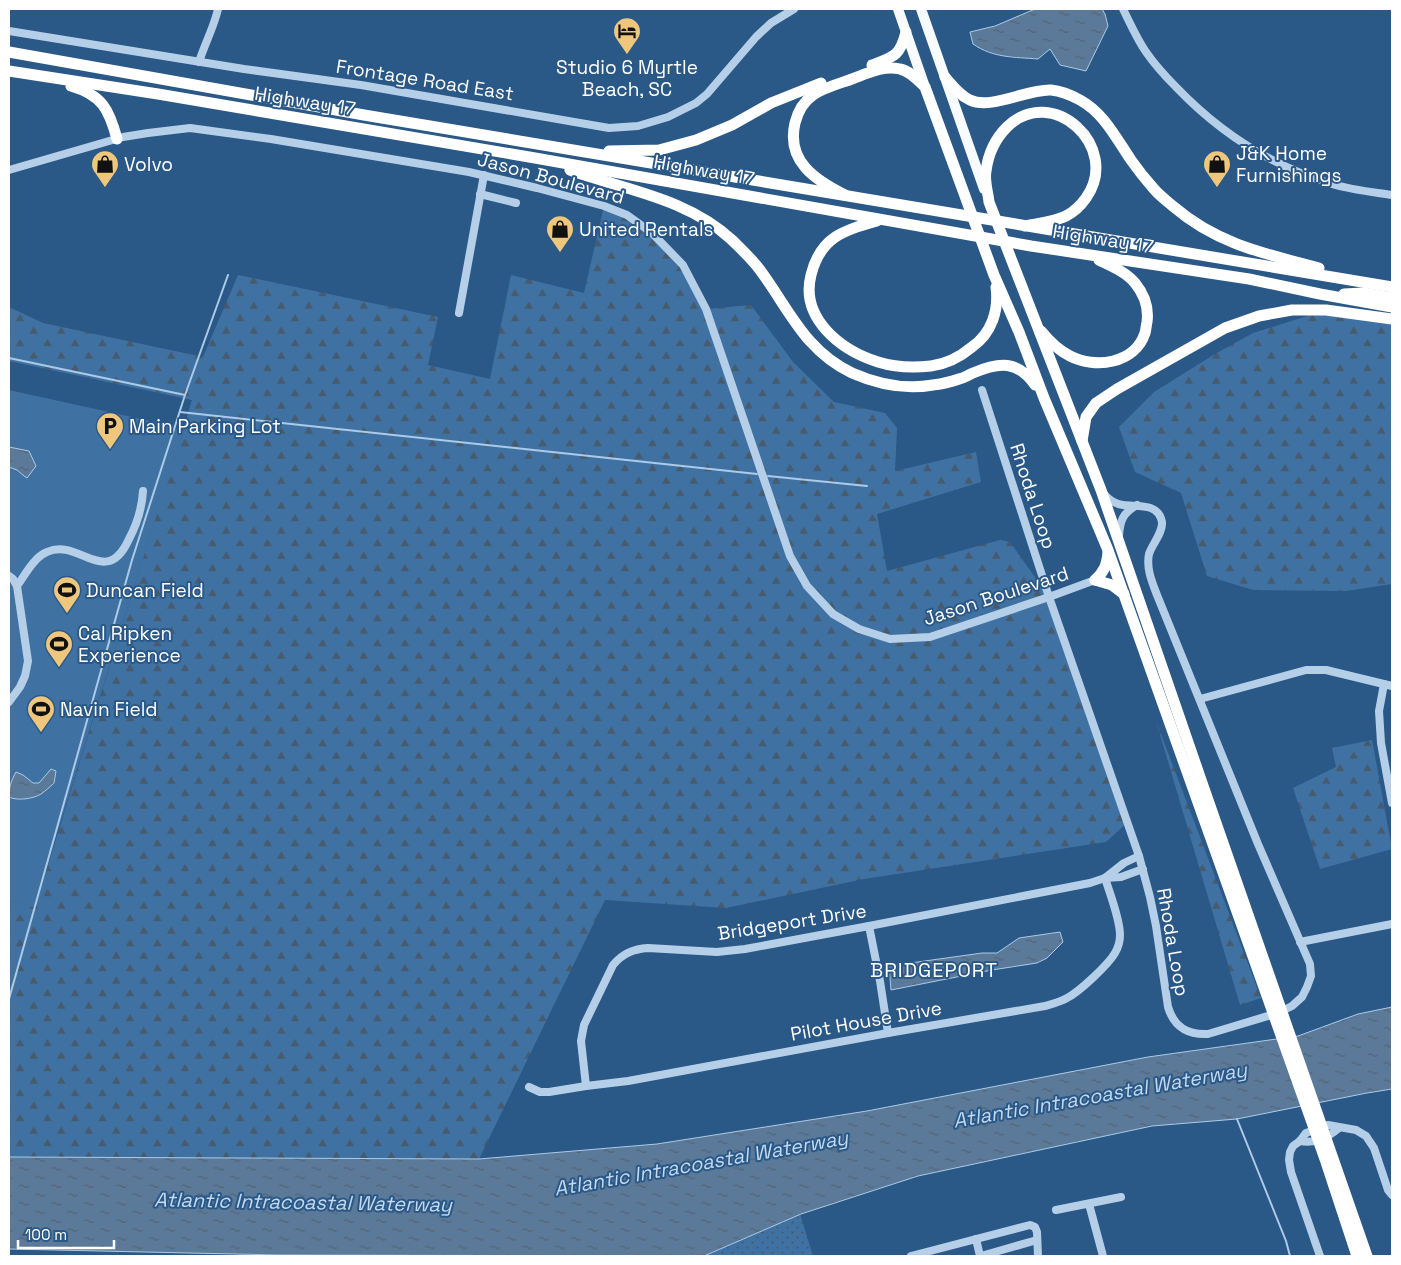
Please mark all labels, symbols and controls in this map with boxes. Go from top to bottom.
hotel icon: Studio 6 Myrtle Beach, SC [612,16,642,55]
street label: Frontage Road East [334,54,516,106]
place label: Studio 6 Myrtle Beach, SC [556,55,698,102]
street label: Highway 17 [253,81,357,121]
place label: J&K Home Furnishings [1236,141,1342,188]
street label: Jason Boulevard [475,146,627,210]
shop icon: Volvo [90,149,120,188]
street label: Highway 17 [652,149,757,191]
shop icon: J&K Home Furnishings [1202,149,1232,188]
place label: Volvo [124,152,173,177]
shop icon: United Rentals [545,214,575,253]
place label: United Rentals [579,217,714,242]
street label: Highway 17 [1051,219,1155,259]
parking icon: Main Parking Lot [95,411,125,450]
place label: Main Parking Lot [129,414,281,439]
street label: Rhoda Loop [1004,440,1062,552]
street label: Jason Boulevard [920,561,1072,631]
sports icon: Duncan Field [52,575,82,614]
place label: Duncan Field [86,578,204,603]
place label: Cal Ripken Experience [78,621,181,668]
sports icon: Cal Ripken Experience [44,629,74,668]
sports icon: Navin Field [26,694,56,733]
place label: Navin Field [60,697,158,722]
street label: Rhoda Loop [1151,886,1195,998]
street label: Bridgeport Drive [716,898,868,946]
district label: BRIDGEPORT [870,957,998,983]
street label: Pilot House Drive [788,995,944,1047]
water label: Atlantic Intracoastal Waterway [951,1056,1251,1134]
water label: Atlantic Intracoastal Waterway [552,1124,852,1202]
water label: Atlantic Intracoastal Waterway [154,1186,454,1218]
scale bar [18,1218,114,1250]
text: 100 m [25,1225,67,1244]

